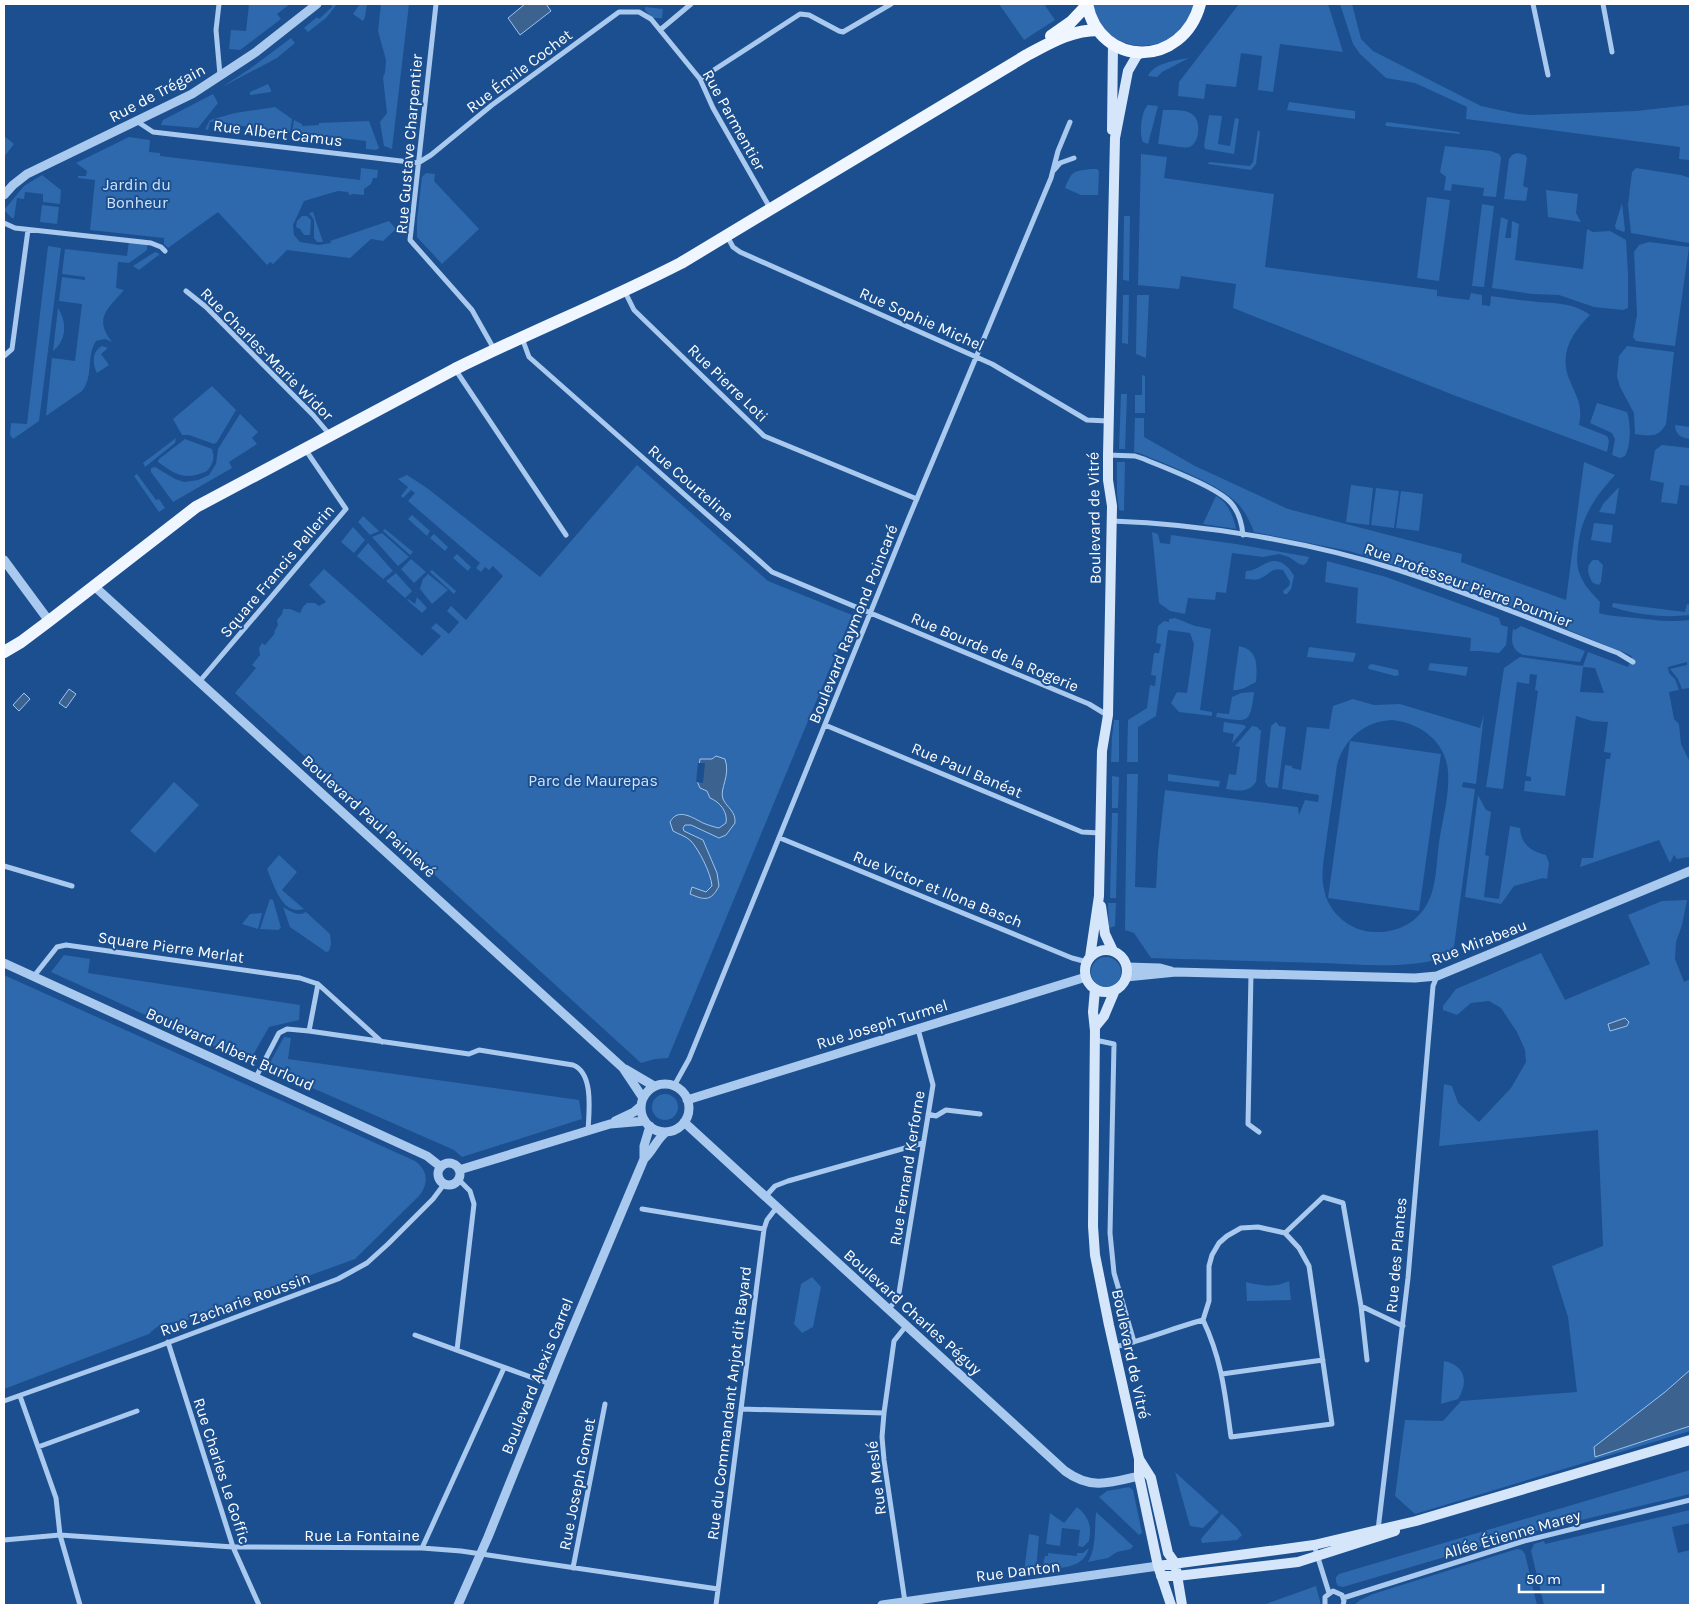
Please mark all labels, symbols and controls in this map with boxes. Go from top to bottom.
street label: Rue Émile Cochet [462,25,576,117]
street label: Rue Gustave Charpentier [392,53,426,235]
street label: Rue de Trégain [106,60,208,126]
street label: Rue Parmentier [698,66,770,174]
street label: Rue Albert Camus [212,116,344,150]
park label: Jardin du Bonheur [103,175,171,212]
street label: Rue Sophie Michel [857,283,987,355]
street label: Rue Charles-Marie Widor [197,284,338,425]
street label: Rue Pierre Loti [684,340,772,426]
street label: Rue Courteline [644,441,738,525]
street label: Boulevard de Vitré [1083,452,1105,584]
street label: Square Francis Pellerin [216,501,338,641]
street label: Boulevard Raymond Poincaré [804,522,902,726]
street label: Rue Professeur Pierre Poumier [1362,539,1575,632]
street label: Rue Bourde de la Rogerie [908,608,1082,696]
street label: Rue Paul Banéat [909,738,1025,802]
street label: Boulevard Paul Painlevé [298,751,440,881]
park label: Parc de Maurepas [528,771,658,790]
street label: Rue Victor et Ilona Basch [851,846,1025,932]
street label: Rue Mirabeau [1429,915,1529,969]
street label: Square Pierre Merlat [97,927,245,967]
street label: Rue Joseph Turmel [814,995,950,1053]
street label: Boulevard Albert Burloud [143,1003,317,1095]
street label: Rue Fernand Kerforne [885,1089,929,1247]
street label: Rue des Plantes [1381,1196,1411,1314]
street label: Boulevard Charles Péguy [840,1245,986,1379]
street label: Rue du Commandant Anjot dit Bayard [703,1265,755,1541]
street label: Rue Zacharie Roussin [157,1268,313,1340]
street label: Boulevard de Vitré [1108,1287,1154,1421]
street label: Boulevard Alexis Carrel [497,1295,577,1457]
street label: Rue Charles Le Goffic [189,1395,255,1547]
street label: Rue Joseph Gomet [555,1416,599,1552]
street label: Rue Meslé [862,1440,890,1516]
street label: Allée Étienne Marey [1441,1505,1583,1563]
street label: Rue La Fontaine [304,1526,420,1545]
street label: Rue Danton [975,1556,1061,1586]
scale bar [1519,1562,1603,1594]
text: 50 m [1526,1570,1561,1588]

